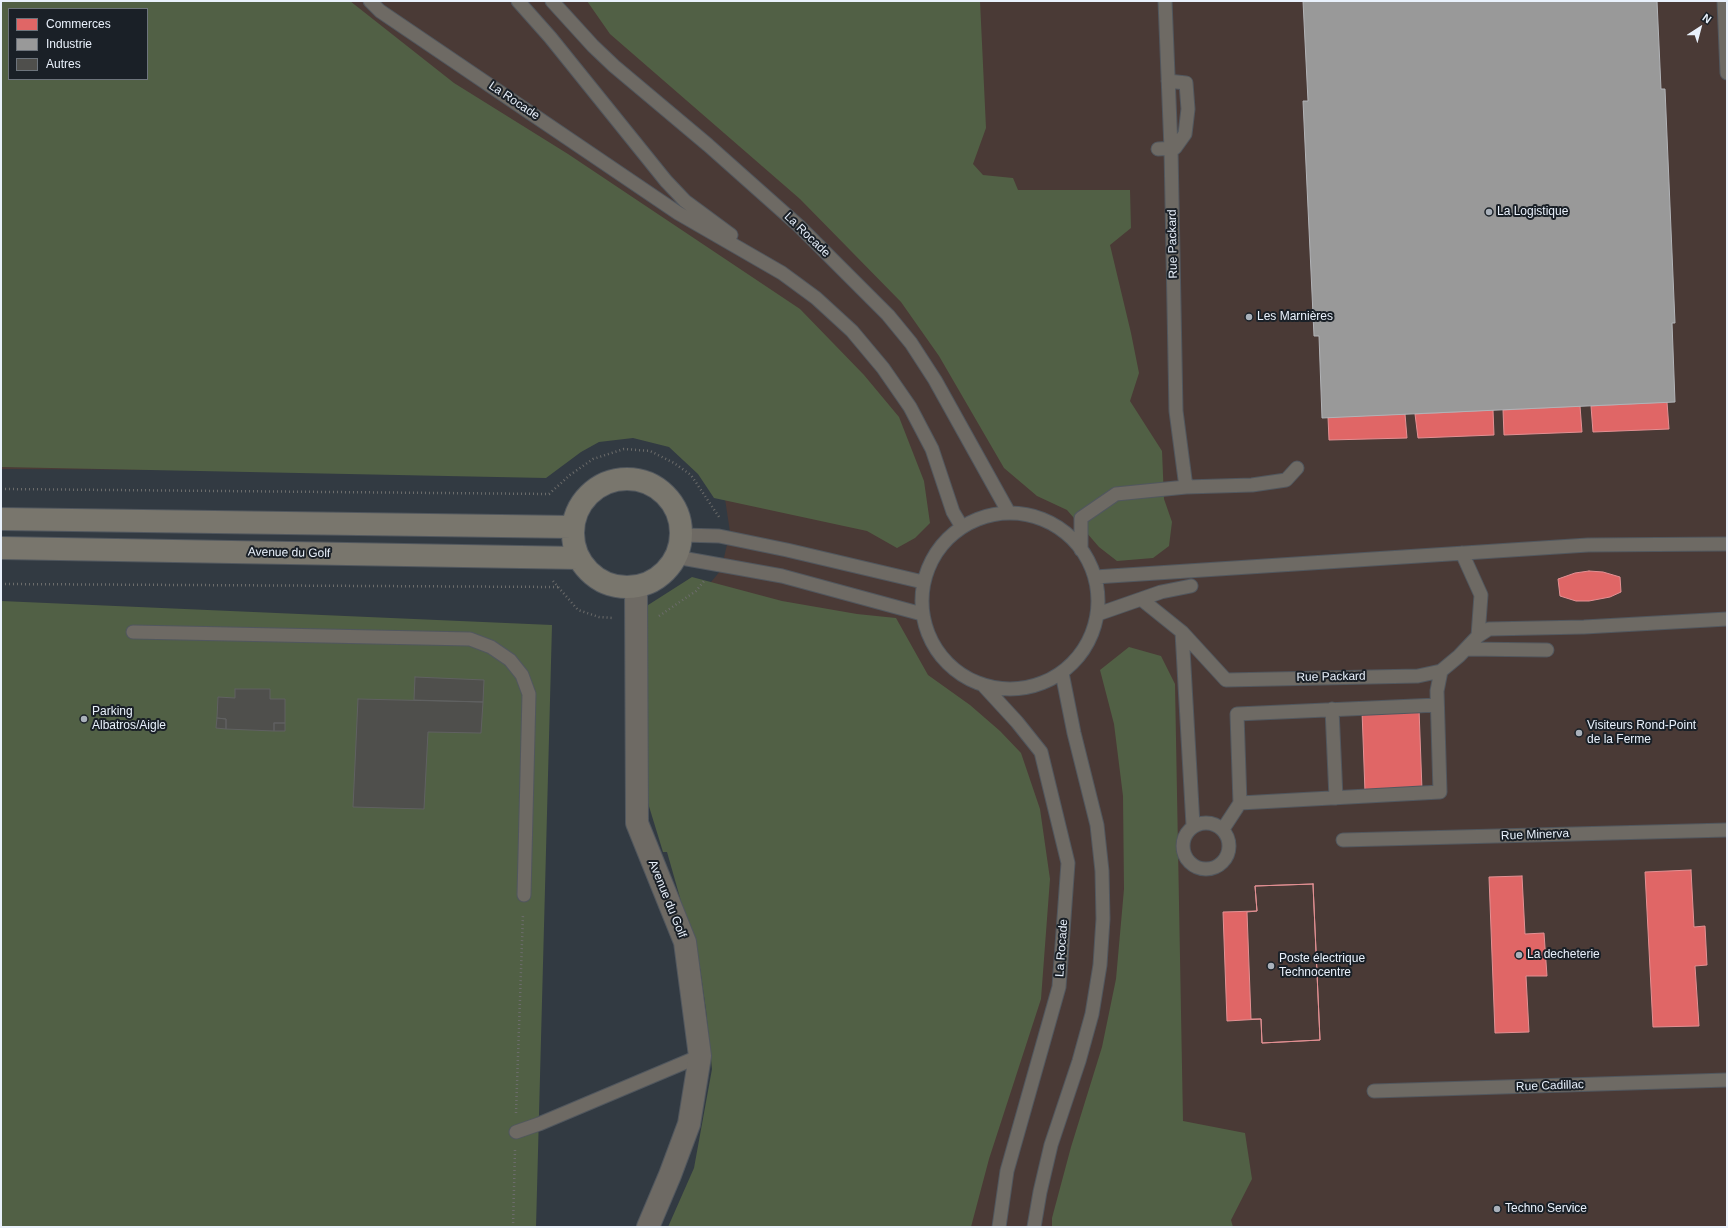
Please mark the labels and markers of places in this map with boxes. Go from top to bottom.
place label: La Logistique [1497,205,1568,219]
marker: La Logistique [1484,207,1494,217]
place label: Les Marnières [1257,310,1333,324]
marker: Les Marnières [1244,312,1254,322]
place label: Parking Albatros/Aigle [92,705,166,733]
marker: Parking Albatros/Aigle [79,714,89,724]
place label: Visiteurs Rond-Point de la Ferme [1587,719,1696,747]
marker: Visiteurs Rond-Point de la Ferme [1574,728,1584,738]
place label: La decheterie [1527,948,1600,962]
marker: La decheterie [1514,950,1524,960]
place label: Poste électrique Technocentre [1279,952,1365,980]
marker: Poste électrique Technocentre [1266,961,1276,971]
place label: Techno Service [1505,1202,1587,1216]
marker: Techno Service [1492,1204,1502,1214]

